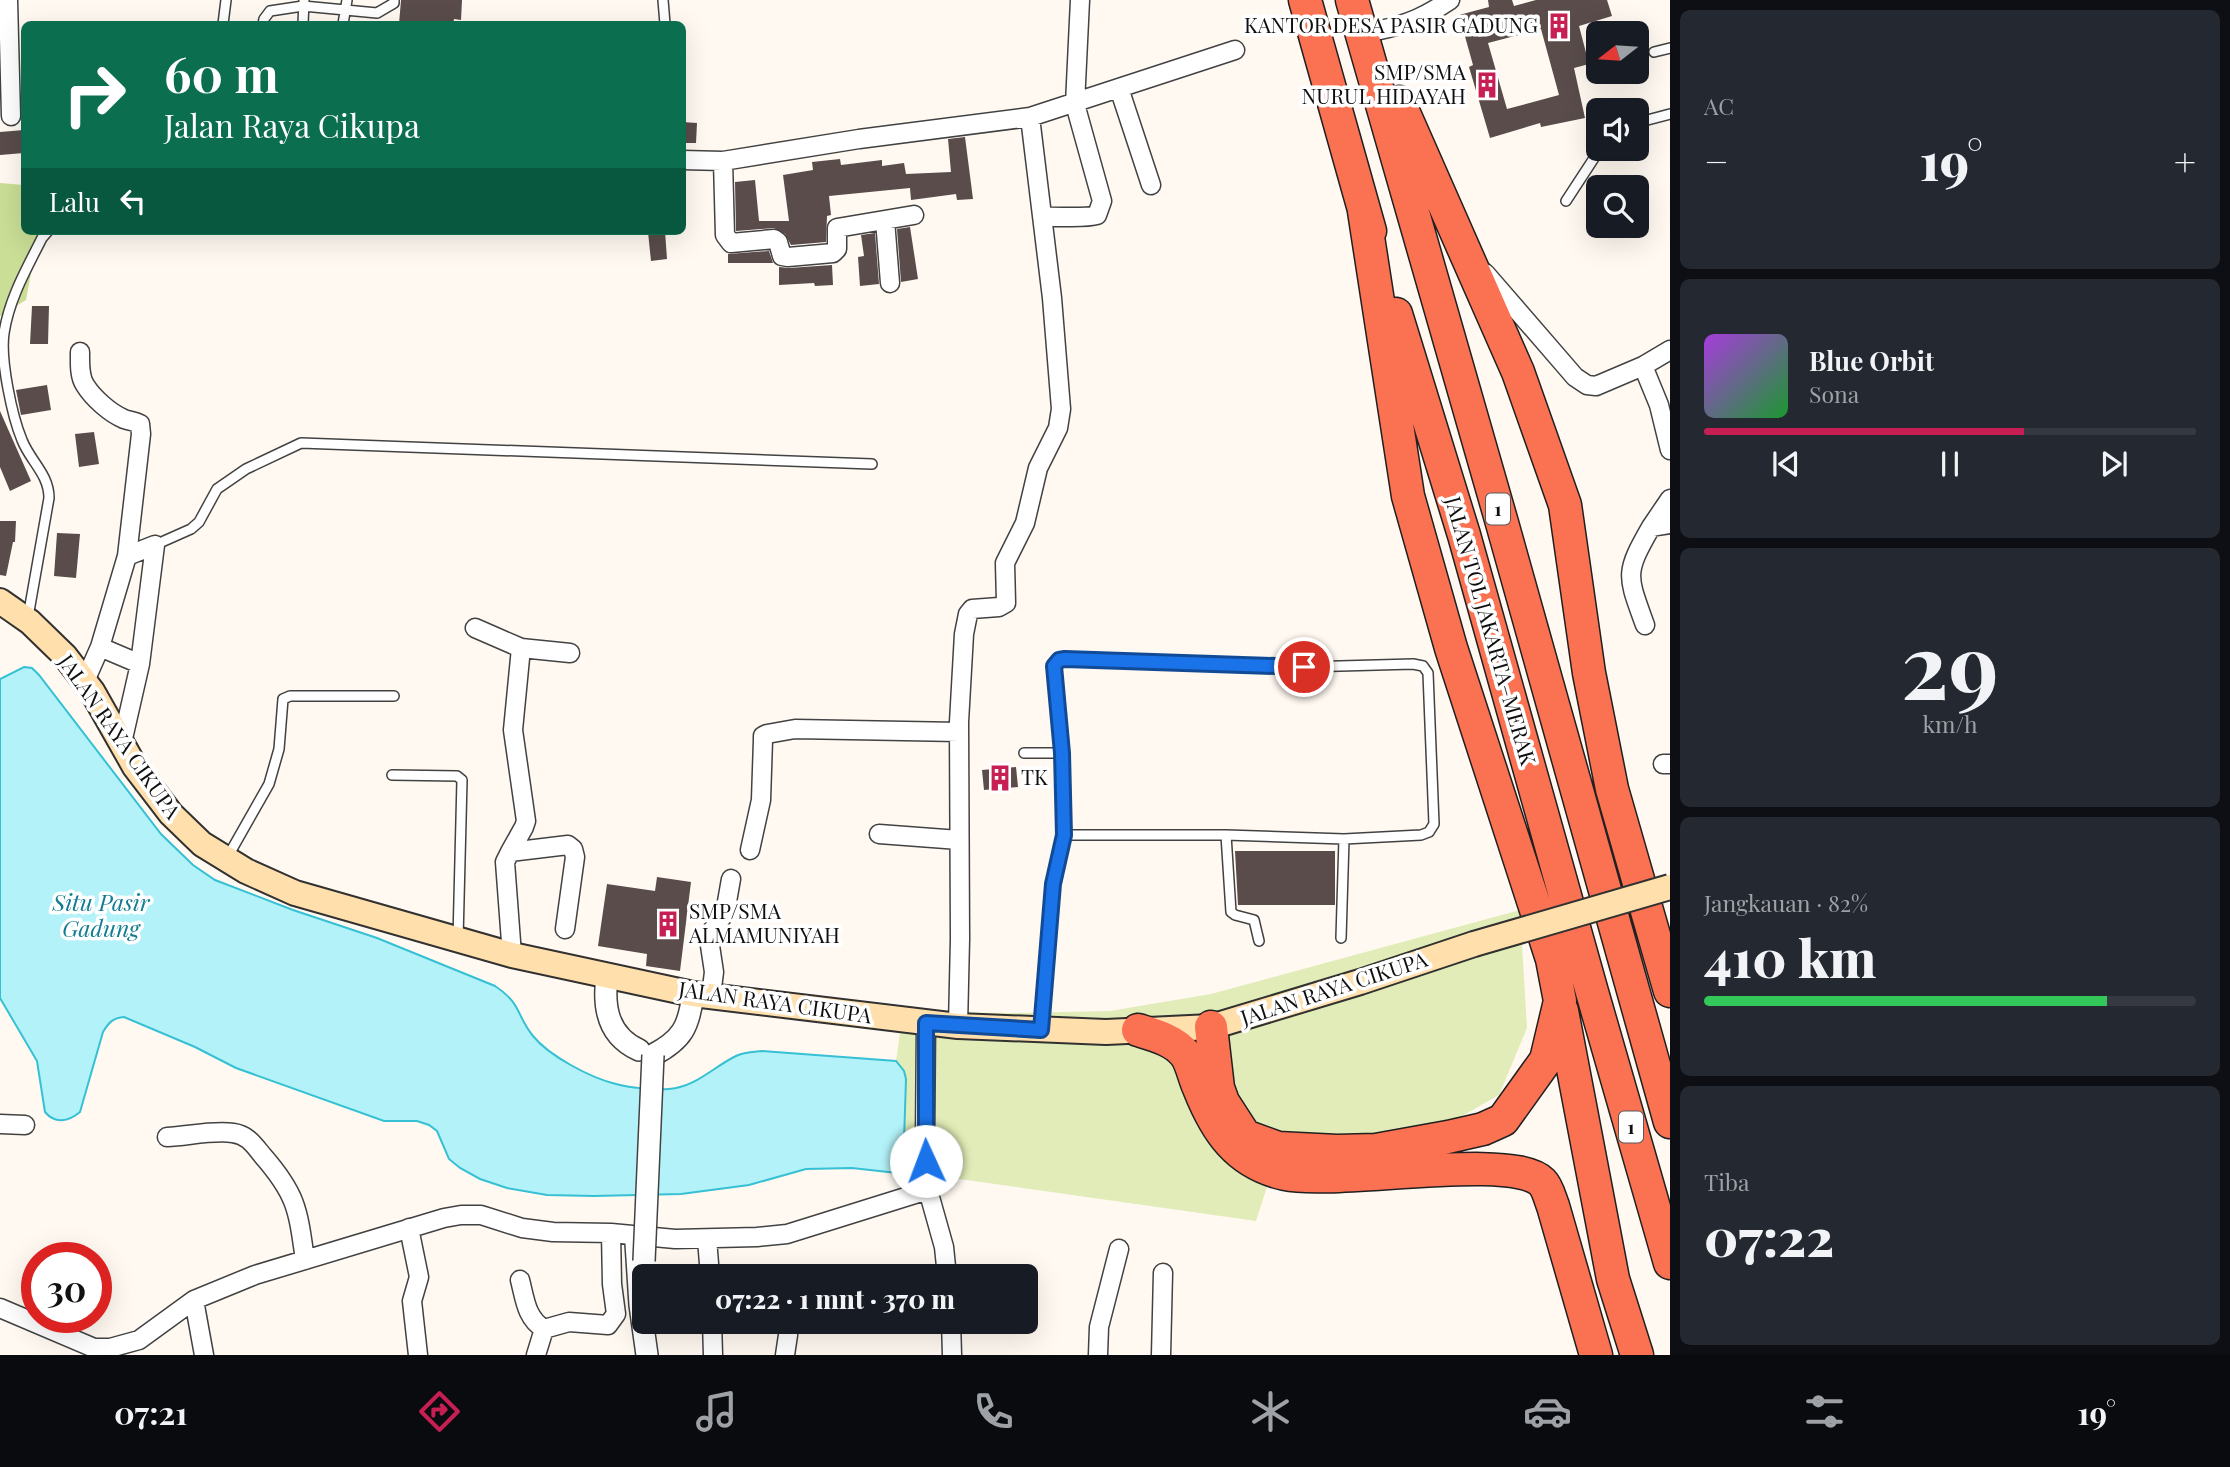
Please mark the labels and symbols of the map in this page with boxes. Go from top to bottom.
place label: KANTOR DESA PASIR GADUNG [1244,10,1538,38]
building icon: KANTOR DESA PASIR GADUNG [1544,11,1574,41]
north arrow [1586,21,1648,84]
place label: SMP/SMA NURUL HIDAYAH [1301,57,1467,109]
building icon: SMP/SMA NURUL HIDAYAH [1472,70,1502,100]
street label: JALAN TOL JAKARTA–MERAK [1440,492,1544,768]
road number: 1 [1486,494,1510,524]
pin [1274,637,1334,697]
street label: JALAN RAYA CIKUPA [53,647,188,824]
place label: TK [1021,762,1048,790]
building icon: TK [985,763,1015,793]
water label: Situ Pasir Gadung [51,886,151,943]
place label: SMP/SMA ALMAMUNIYAH [688,896,840,948]
building icon: SMP/SMA ALMAMUNIYAH [653,909,683,939]
street label: JALAN RAYA CIKUPA [1236,943,1431,1031]
street label: JALAN RAYA CIKUPA [676,973,874,1029]
road number: 1 [1619,1112,1643,1142]
position arrow [889,1124,963,1198]
speed limit sign: 30 [21,1242,112,1333]

